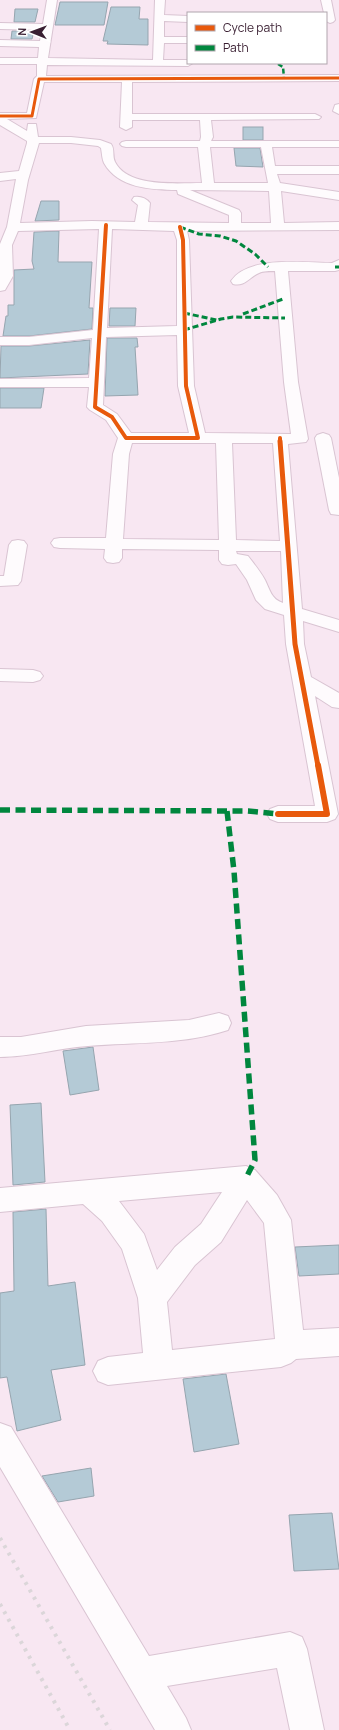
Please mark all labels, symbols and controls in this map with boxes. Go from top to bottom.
north arrow [12,12,52,52]
legend [187,12,327,64]
text: Cycle path [223,19,282,36]
text: N [14,28,29,36]
text: Path [223,39,249,56]

